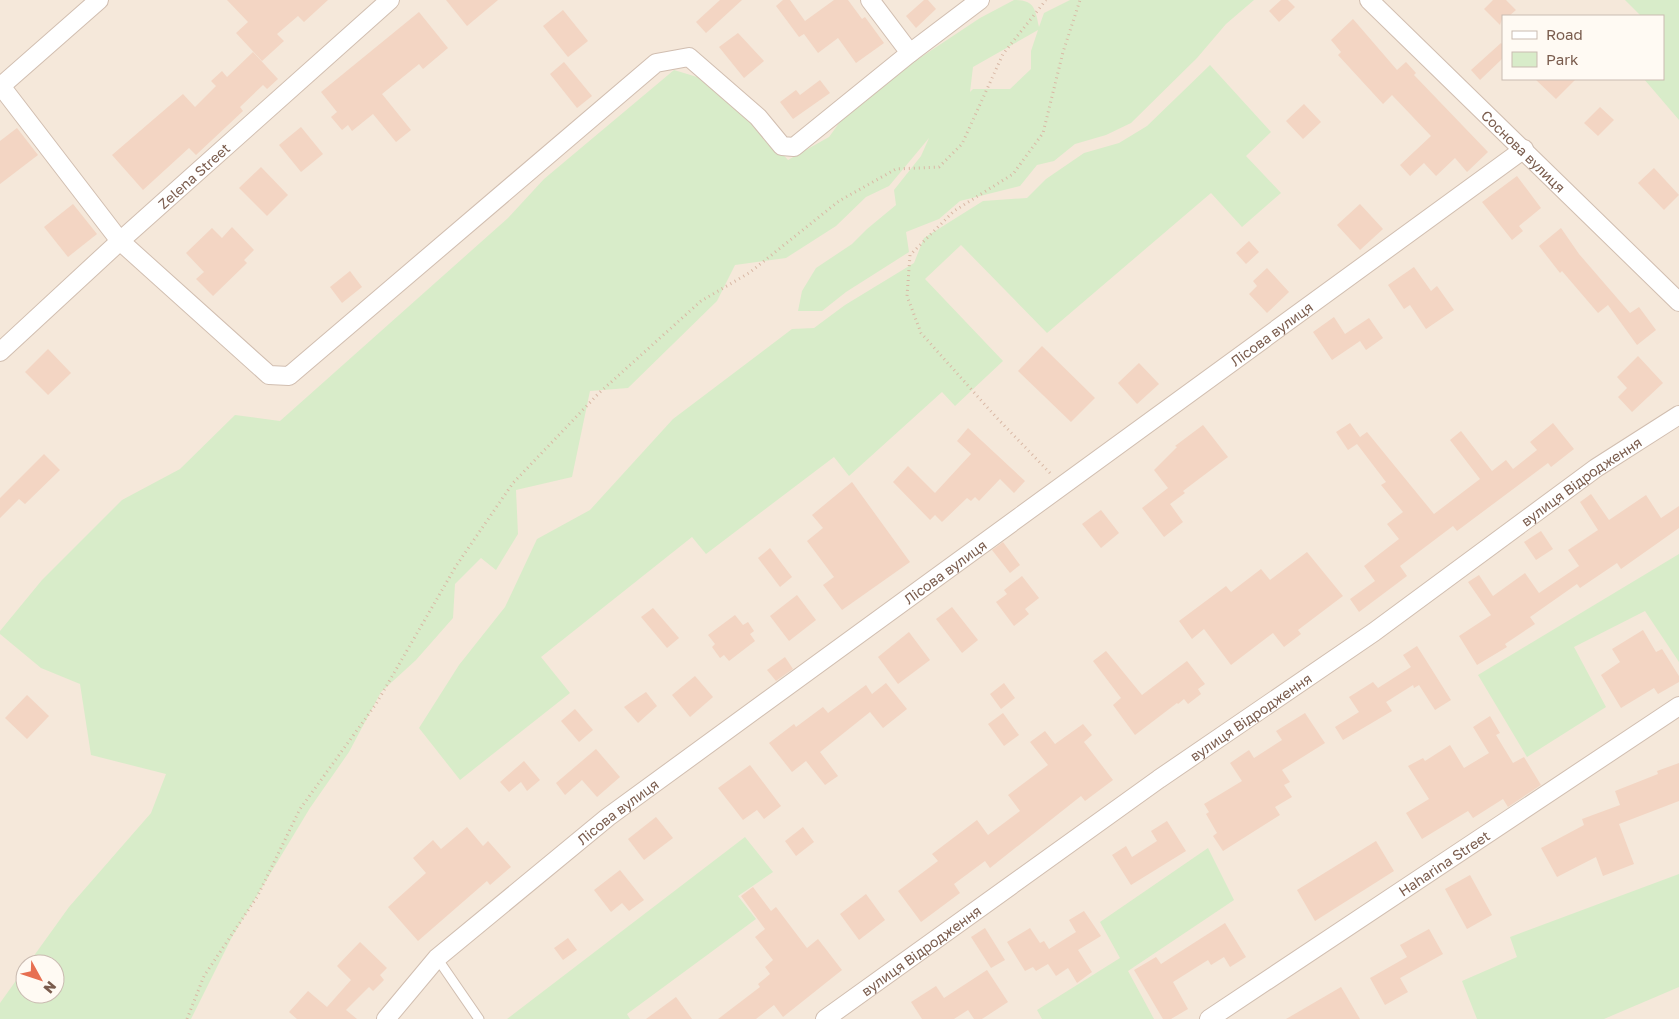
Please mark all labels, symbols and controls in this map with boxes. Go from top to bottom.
legend [1502,15,1664,80]
text: Road [1546,25,1583,43]
text: Park [1546,50,1579,68]
street label: Соснова вулиця [1478,106,1569,195]
street label: Zelena Street [154,139,233,212]
street label: Лісова вулиця [1227,298,1316,369]
street label: вулиця Відродження [1517,433,1644,529]
street label: Лісова вулиця [900,536,989,607]
street label: вулиця Відродження [1186,669,1314,764]
street label: Лісова вулиця [573,775,661,848]
street label: Haharina Street [1395,826,1492,899]
street label: вулиця Відродження [858,901,984,999]
north arrow [15,954,65,1004]
text: N [40,978,60,997]

